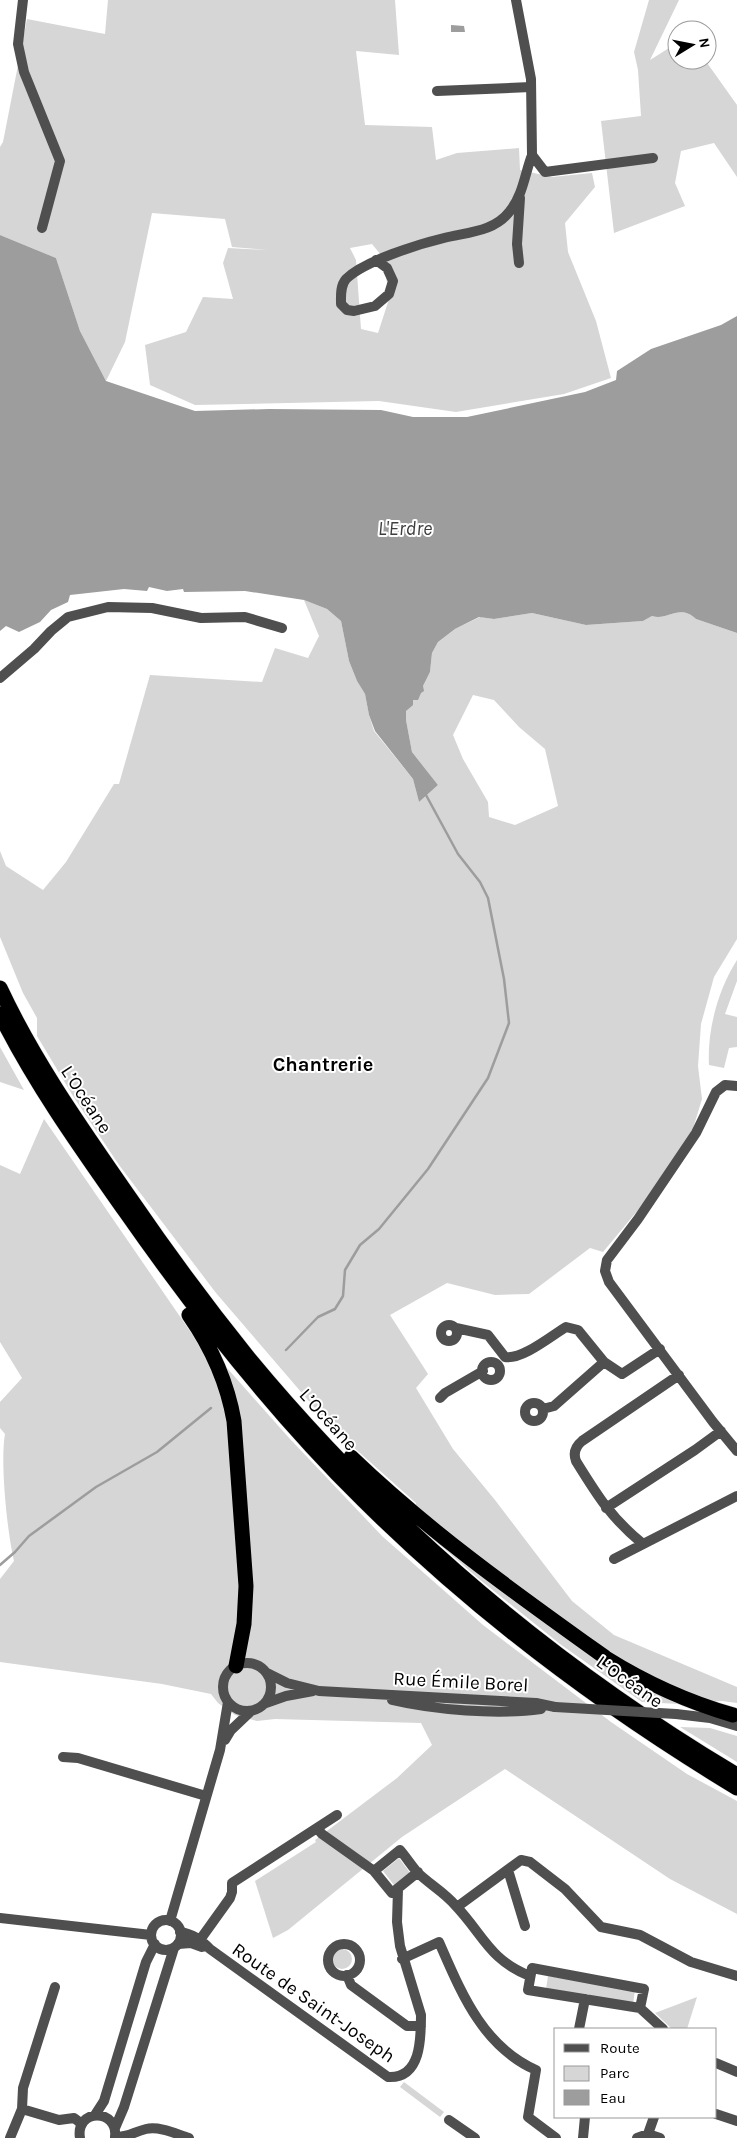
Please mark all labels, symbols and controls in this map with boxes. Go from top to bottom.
north arrow [667,20,717,70]
text: N [695,36,714,49]
water label: L'Erdre [378,517,432,540]
district label: Chantrerie [273,1053,373,1076]
street label: L’Océane [56,1062,116,1138]
street label: L’Océane [295,1384,362,1455]
street label: L’Océane [592,1651,667,1713]
street label: Rue Émile Borel [393,1666,529,1697]
street label: Route de Saint-Joseph [228,1938,399,2067]
legend [554,2028,717,2118]
text: Route [600,2039,640,2057]
text: Parc [600,2064,630,2082]
text: Eau [600,2089,626,2107]

